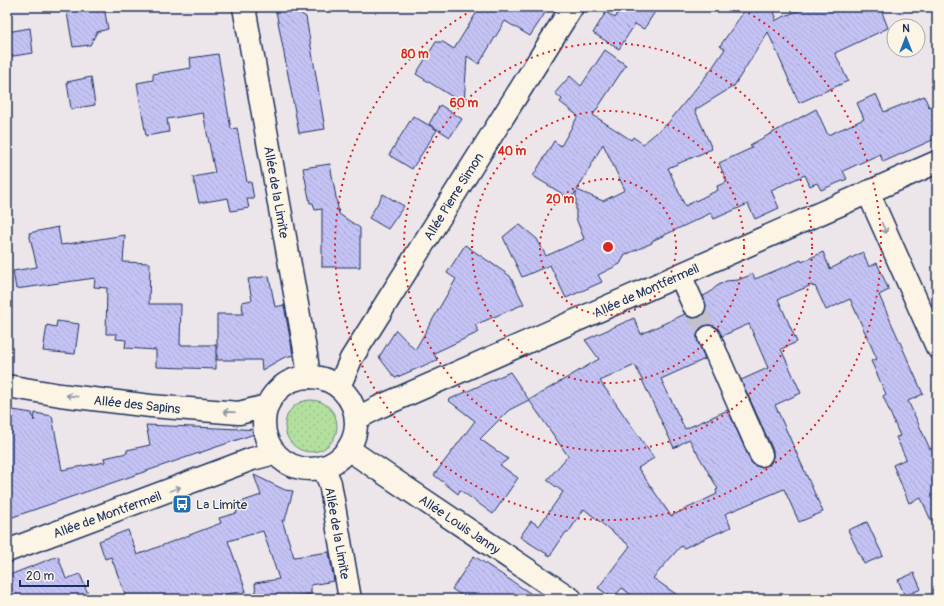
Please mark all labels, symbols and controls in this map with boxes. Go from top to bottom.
north arrow [886,18,926,58]
text: N [902,22,910,35]
text: 80 m [401,47,429,62]
text: 60 m [450,96,479,111]
text: 40 m [497,144,527,159]
street label: Allée de la Limite [260,145,292,240]
street label: Allée Pierre Simon [420,150,487,243]
text: 20 m [546,192,574,207]
one-way arrow [881,221,889,233]
centre of rings [601,240,615,254]
street label: Allée de Montfermeil [591,260,702,321]
street label: Allée des Sapins [93,392,181,418]
one-way arrow [66,393,79,400]
one-way arrow [223,409,236,416]
one-way arrow [168,484,180,492]
street label: Allée de la Limite [321,486,353,581]
street label: Allée de Montfermeil [51,488,164,542]
street label: Allée Louis Janny [416,492,503,558]
bus stop icon: La Limite [171,493,193,515]
place label: La Limite [196,497,248,513]
scale bar [20,562,88,588]
text: 20 m [26,569,55,584]

